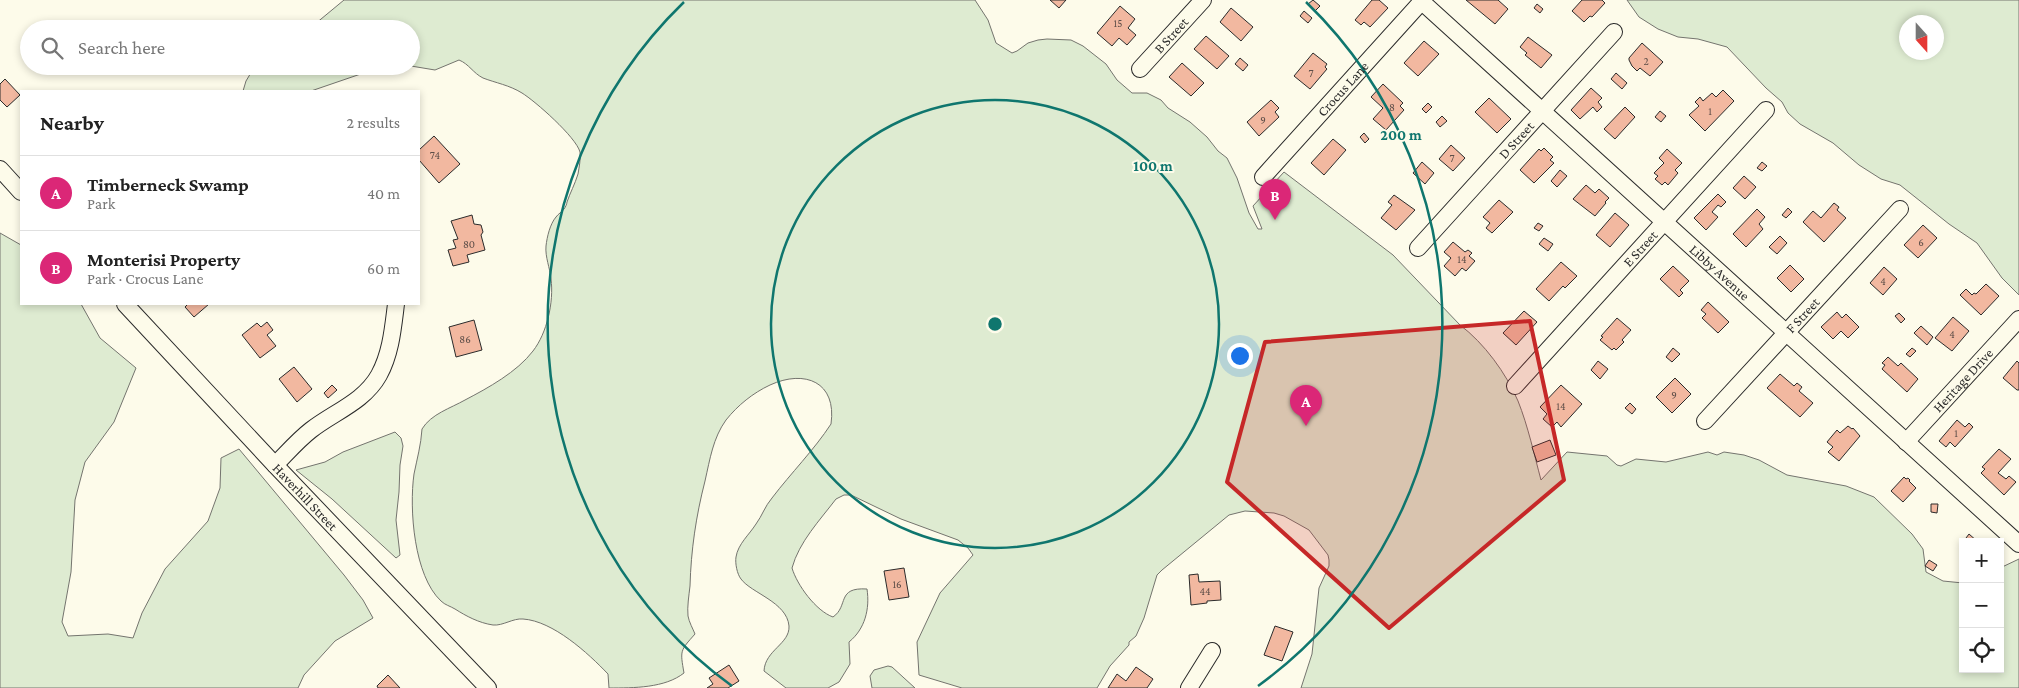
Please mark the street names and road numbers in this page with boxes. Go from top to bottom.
street label: B Street [1151,13,1192,56]
street label: Crocus Lane [1314,58,1372,119]
street label: D Street [1495,118,1537,162]
street label: E Street [1620,227,1661,270]
street label: Libby Avenue [1687,241,1753,304]
street label: F Street [1782,294,1823,336]
street label: Heritage Drive [1930,345,1996,415]
street label: Haverhill Street [270,460,341,534]

